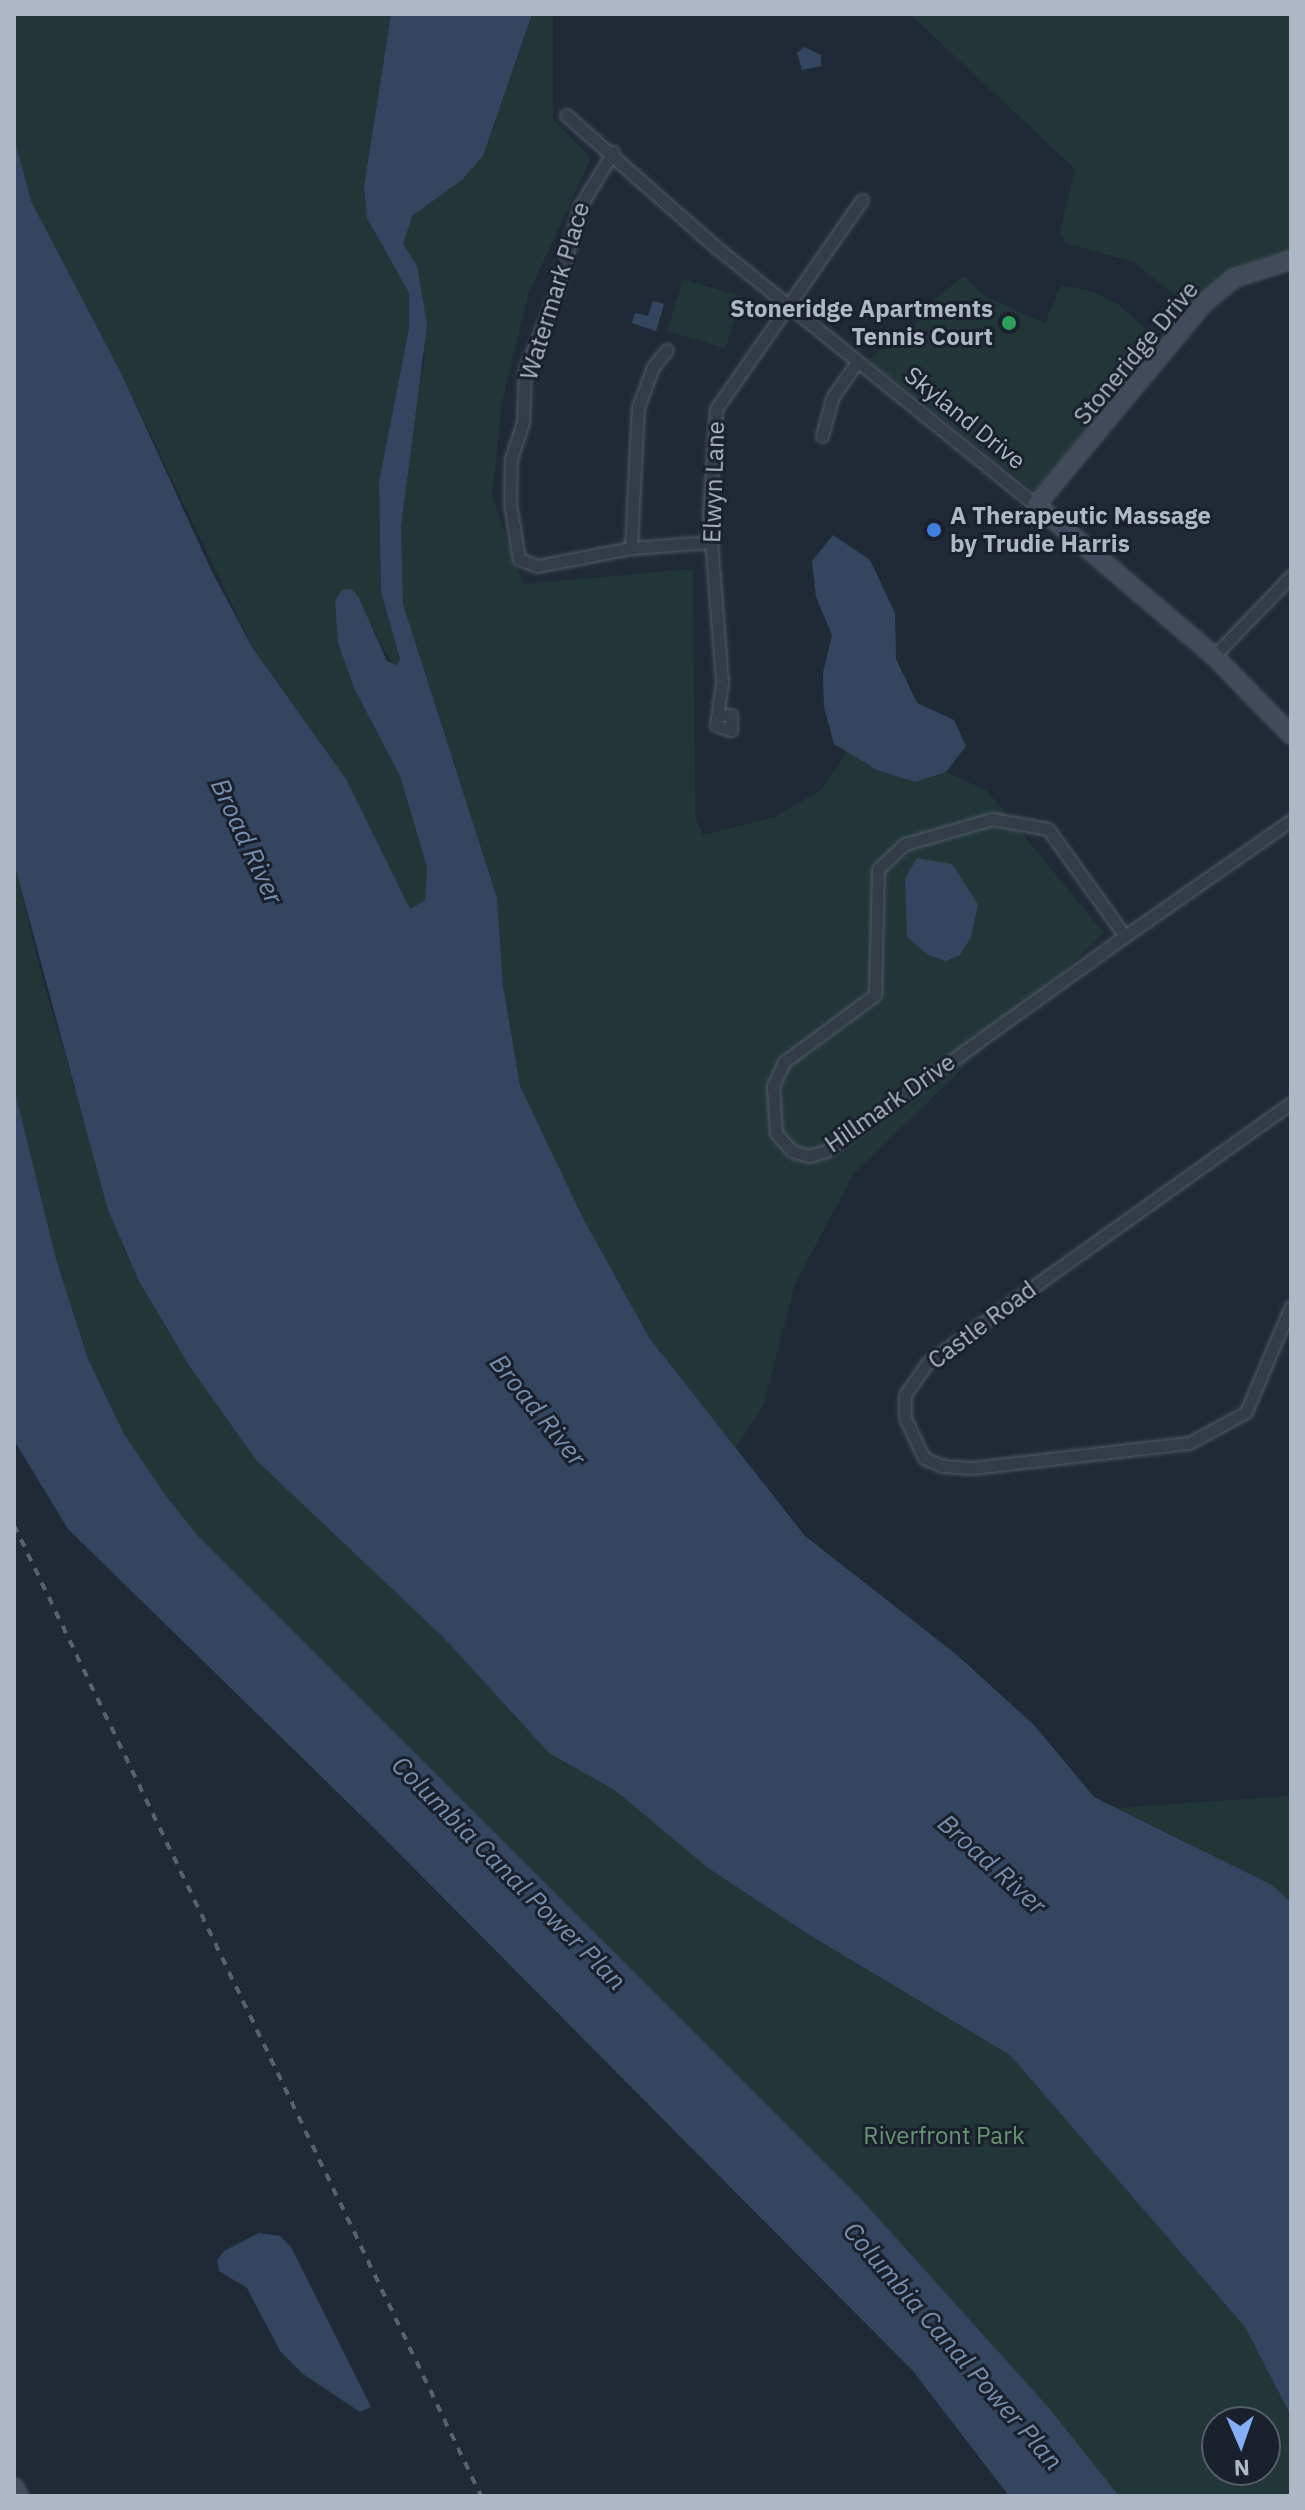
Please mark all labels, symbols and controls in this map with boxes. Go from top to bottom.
street label: Watermark Place [514,199,596,383]
street label: Stoneridge Drive [1068,275,1204,431]
place label: Stoneridge Apartments Tennis Court [730,295,993,351]
marker: Stoneridge Apartments Tennis Court [1000,314,1018,332]
street label: Skyland Drive [899,361,1031,475]
street label: Elwyn Lane [697,421,731,543]
place label: A Therapeutic Massage by Trudie Harris [950,502,1211,558]
marker: A Therapeutic Massage by Trudie Harris [925,521,943,539]
water label: Broad River [204,773,290,909]
street label: Hillmark Drive [819,1047,961,1159]
street label: Castle Road [922,1275,1042,1375]
water label: Broad River [484,1348,592,1472]
water label: Columbia Canal Power Plan [385,1749,633,1997]
water label: Broad River [932,1807,1052,1921]
park label: Riverfront Park [863,2122,1025,2150]
water label: Columbia Canal Power Plan [837,2216,1069,2476]
north arrow [1201,2406,1281,2486]
text: N [1233,2454,1250,2483]

